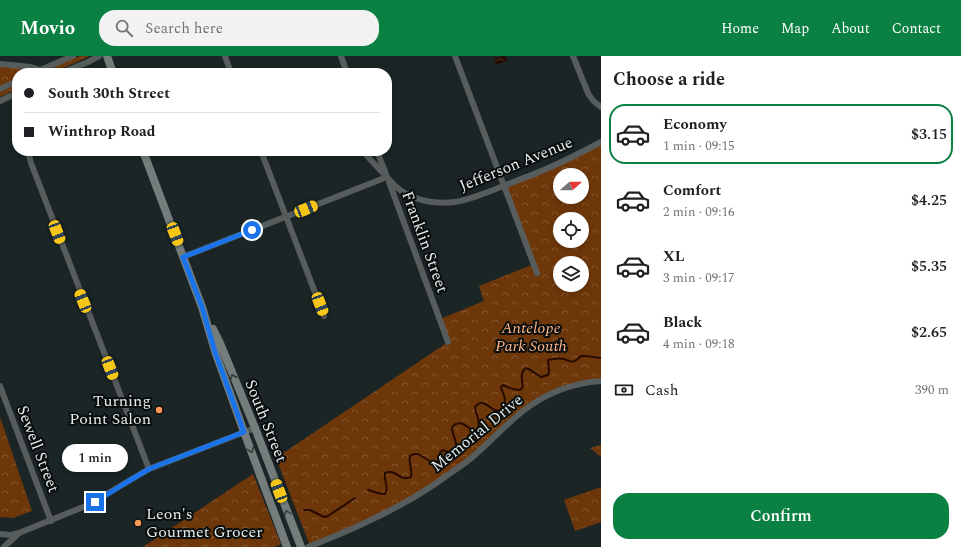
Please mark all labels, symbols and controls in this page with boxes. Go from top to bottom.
search box [99,10,379,46]
text: Movio [20,14,75,43]
icon: search [113,17,135,39]
text: Search here [145,17,223,40]
text: Home [721,18,759,39]
text: Map [781,18,809,39]
text: About [831,18,870,39]
text: Contact [892,18,941,39]
text: Choose a ride [613,66,725,93]
text: South 30th Street [48,82,170,105]
text: Economy [663,113,727,136]
icon: car [615,116,651,152]
text: Winthrop Road [48,120,156,143]
text: $3.15 [911,123,947,146]
street label: Jefferson Avenue [456,130,576,198]
text: 1 min · 09:15 [663,136,735,156]
north arrow [553,168,589,204]
map controls [553,168,589,292]
text: Comfort [663,179,721,202]
icon: car [615,182,651,218]
street label: Franklin Street [395,188,455,297]
text: $4.25 [911,189,947,212]
car [293,199,319,219]
text: 2 min · 09:16 [663,202,735,222]
button: locate [553,212,589,248]
car [47,219,67,245]
car [165,221,185,247]
route start [243,221,261,239]
text: XL [663,245,684,268]
icon: car [615,248,651,284]
text: $5.35 [911,255,947,278]
button: layers [553,256,589,292]
text: 3 min · 09:17 [663,268,735,288]
car [73,288,93,314]
car [310,291,330,317]
text: Black [663,311,702,334]
icon: car [615,314,651,350]
park label: Antelope Park South [495,316,567,358]
text: $2.65 [911,321,947,344]
text: 4 min · 09:18 [663,334,735,354]
car [100,355,120,381]
one-way arrow [230,373,238,380]
street label: South Street [239,376,294,466]
icon: cash [613,379,635,401]
text: Cash [645,379,678,402]
text: 390 m [915,380,949,400]
street label: Memorial Drive [426,388,528,478]
place label: Turning Point Salon [69,389,151,431]
street label: Sewell Street [10,402,66,496]
marker: Turning Point Salon [154,405,164,415]
callout: 1 min [62,444,128,472]
one-way arrow [246,446,254,453]
text: 1 min [78,448,112,468]
car [269,478,289,504]
route end [86,493,104,511]
button: Confirm [613,493,949,539]
place label: Leon's Gourmet Grocer [146,502,263,544]
one-way arrow [284,509,292,516]
marker: Leon's Gourmet Grocer [133,518,143,528]

